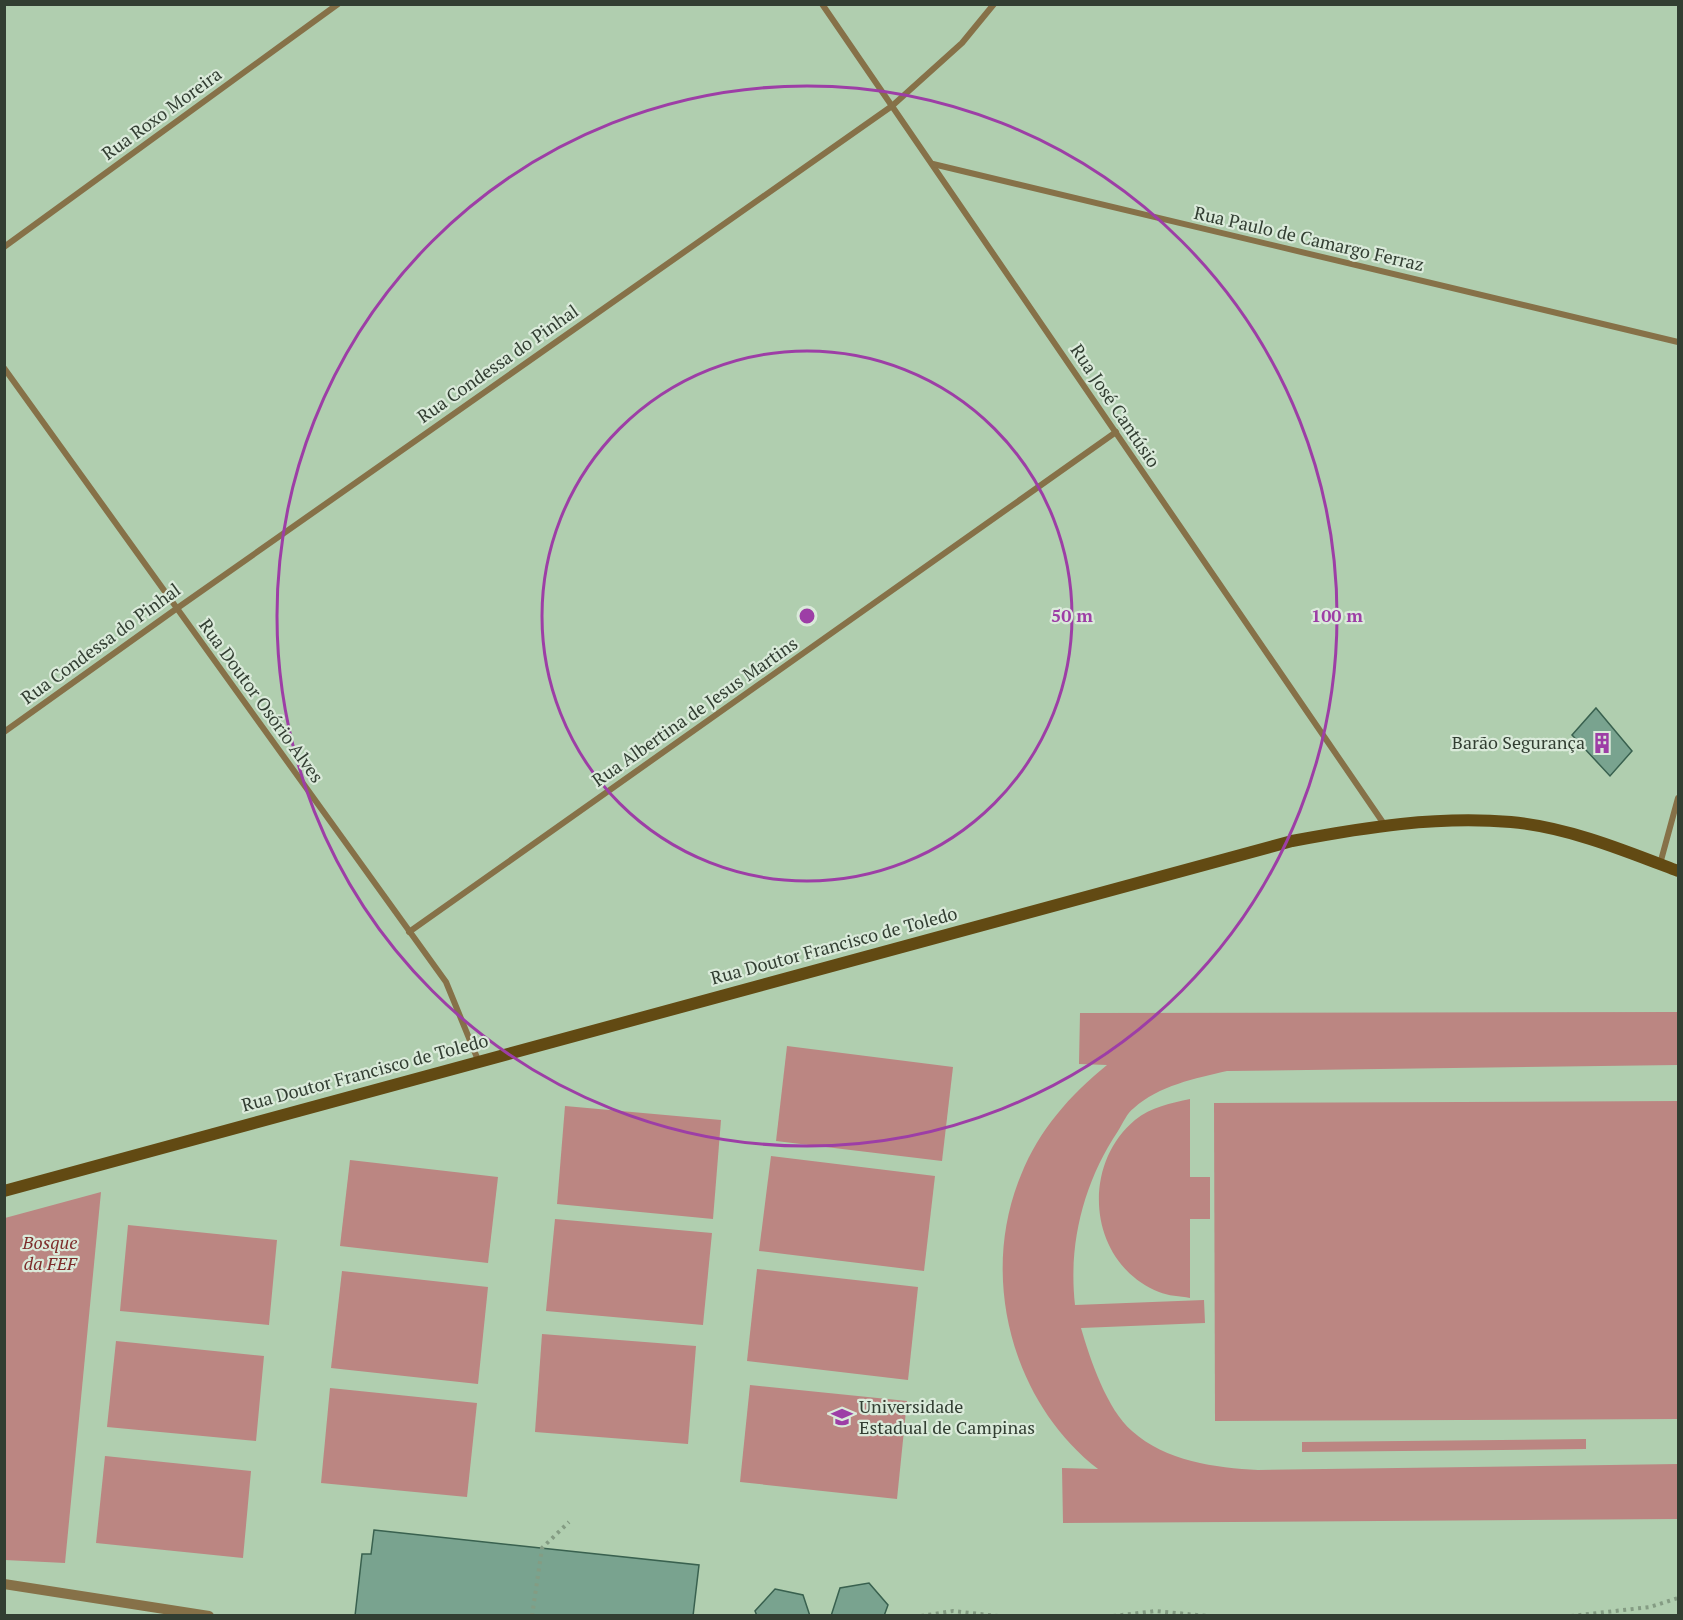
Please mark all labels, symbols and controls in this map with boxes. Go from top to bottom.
street label: Rua Roxo Moreira [97,62,226,165]
street label: Rua Paulo de Camargo Ferraz [1192,200,1426,276]
street label: Rua Condessa do Pinhal [412,298,583,428]
street label: Rua José Cantúsio [1066,339,1166,472]
street label: Rua Condessa do Pinhal [16,577,185,709]
text: 50 m [1051,603,1093,627]
text: 100 m [1311,603,1363,627]
centre of rings [797,606,817,626]
street label: Rua Doutor Osório Alves [194,614,329,787]
street label: Rua Albertina de Jesus Martins [587,631,802,791]
place label: Barão Segurança [1452,730,1585,754]
building icon: Barão Segurança [1590,731,1614,755]
street label: Rua Doutor Francisco de Toledo [708,900,960,990]
street label: Rua Doutor Francisco de Toledo [239,1027,491,1117]
park label: Bosque da FEF [22,1230,78,1275]
place label: Universidade Estadual de Campinas [859,1394,1035,1439]
school or university icon: Universidade Estadual de Campinas [830,1405,854,1429]

